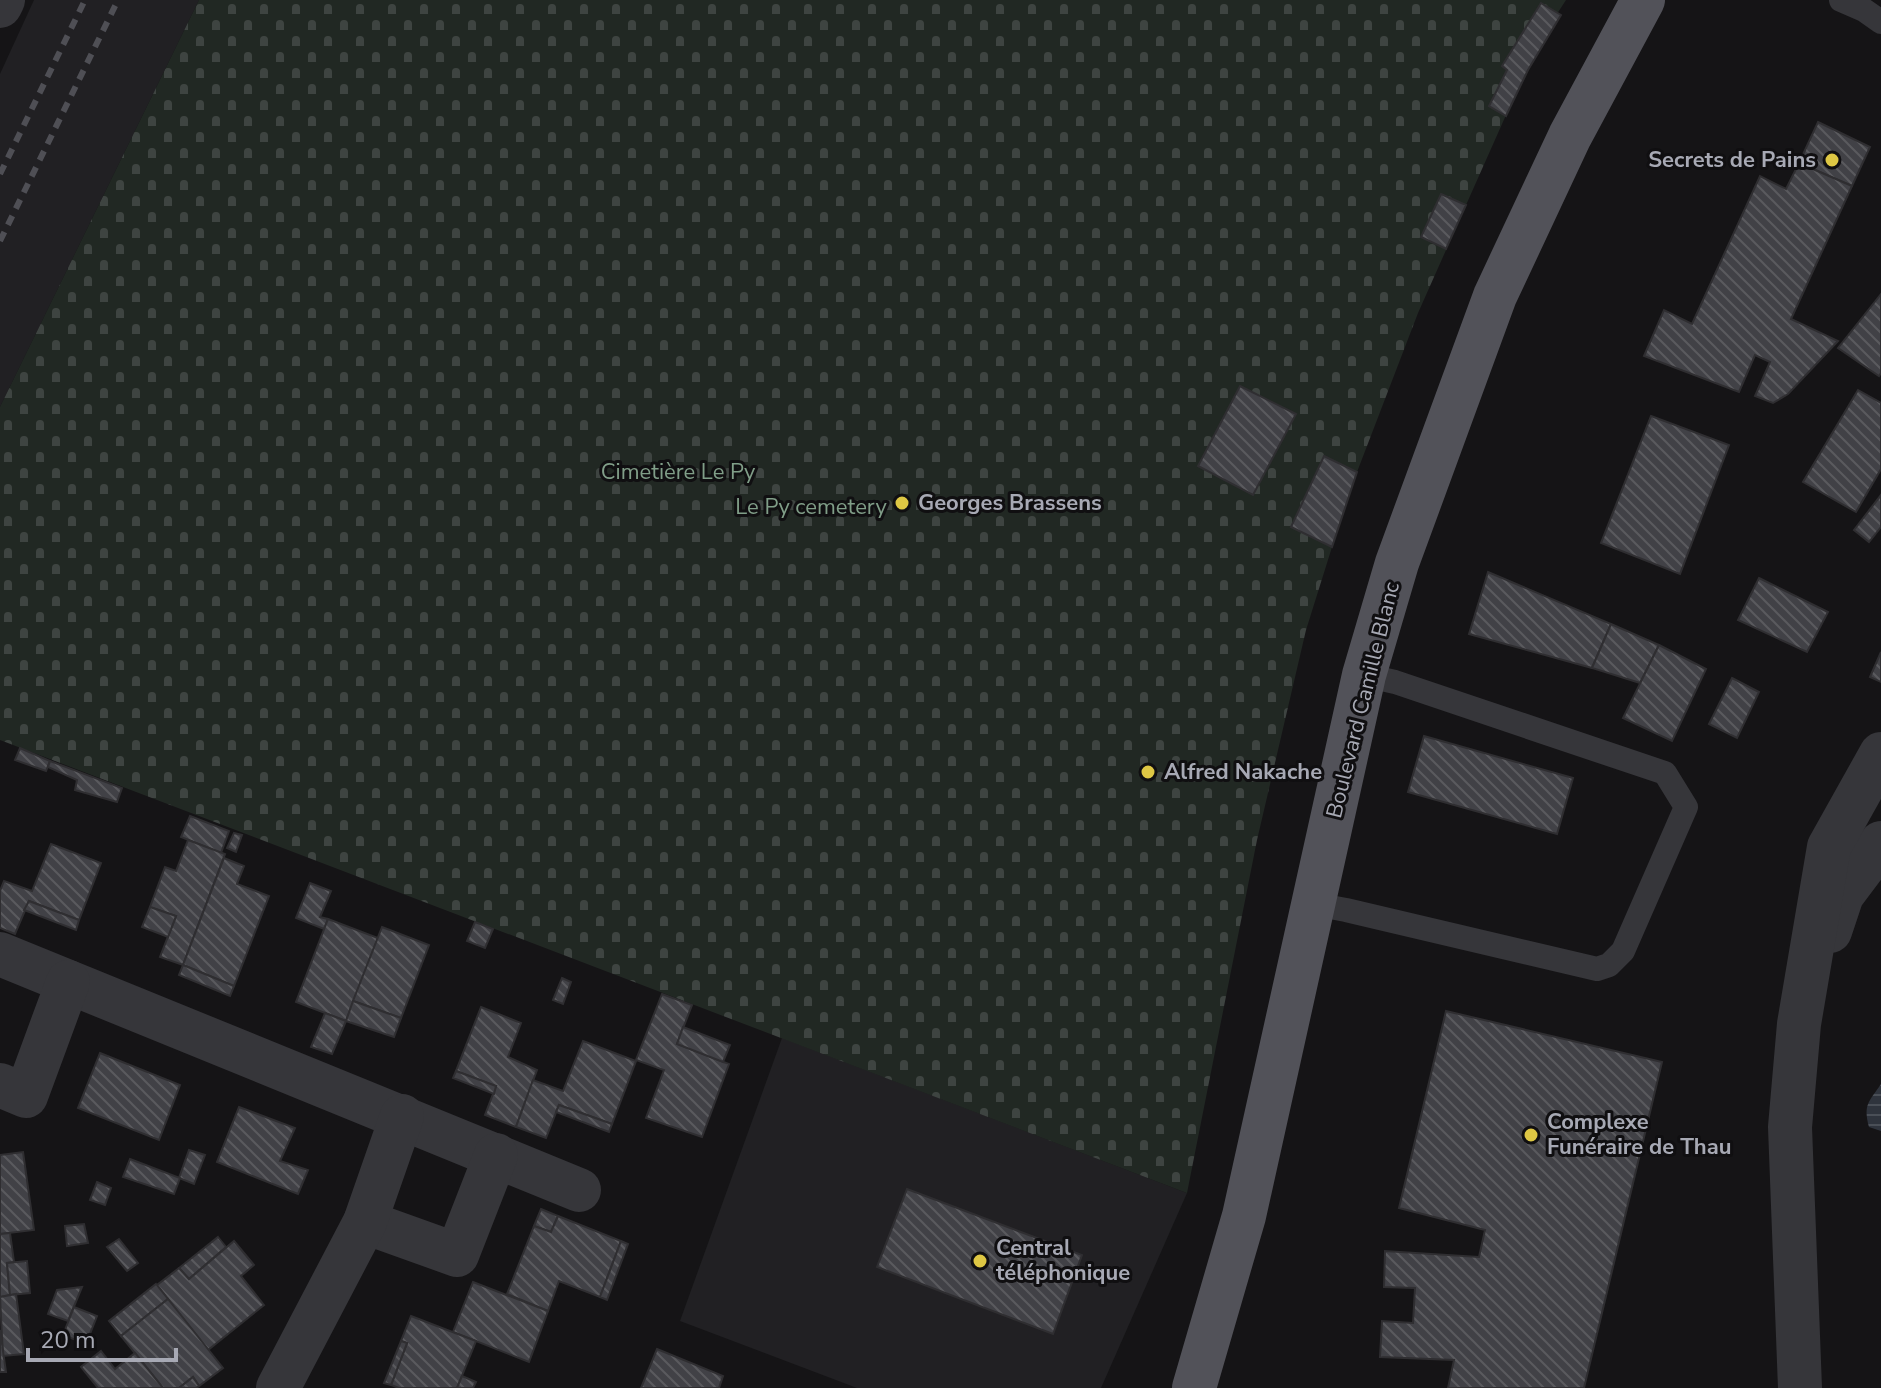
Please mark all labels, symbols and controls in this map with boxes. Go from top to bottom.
place label: Secrets de Pains [1648,145,1816,175]
marker: Secrets de Pains [1823,151,1841,169]
park label: Cimetière Le Py [601,457,756,487]
place label: Georges Brassens [918,488,1102,518]
park label: Le Py cemetery [735,492,887,522]
marker: Georges Brassens [893,494,911,512]
street label: Boulevard Camille Blanc [1319,579,1407,821]
place label: Alfred Nakache [1164,757,1322,787]
marker: Alfred Nakache [1139,763,1157,781]
place label: Complexe Funéraire de Thau [1547,1107,1731,1162]
marker: Complexe Funéraire de Thau [1522,1126,1540,1144]
place label: Central téléphonique [996,1233,1130,1288]
marker: Central téléphonique [971,1252,989,1270]
scale bar [28,1312,176,1362]
text: 20 m [40,1324,96,1356]

